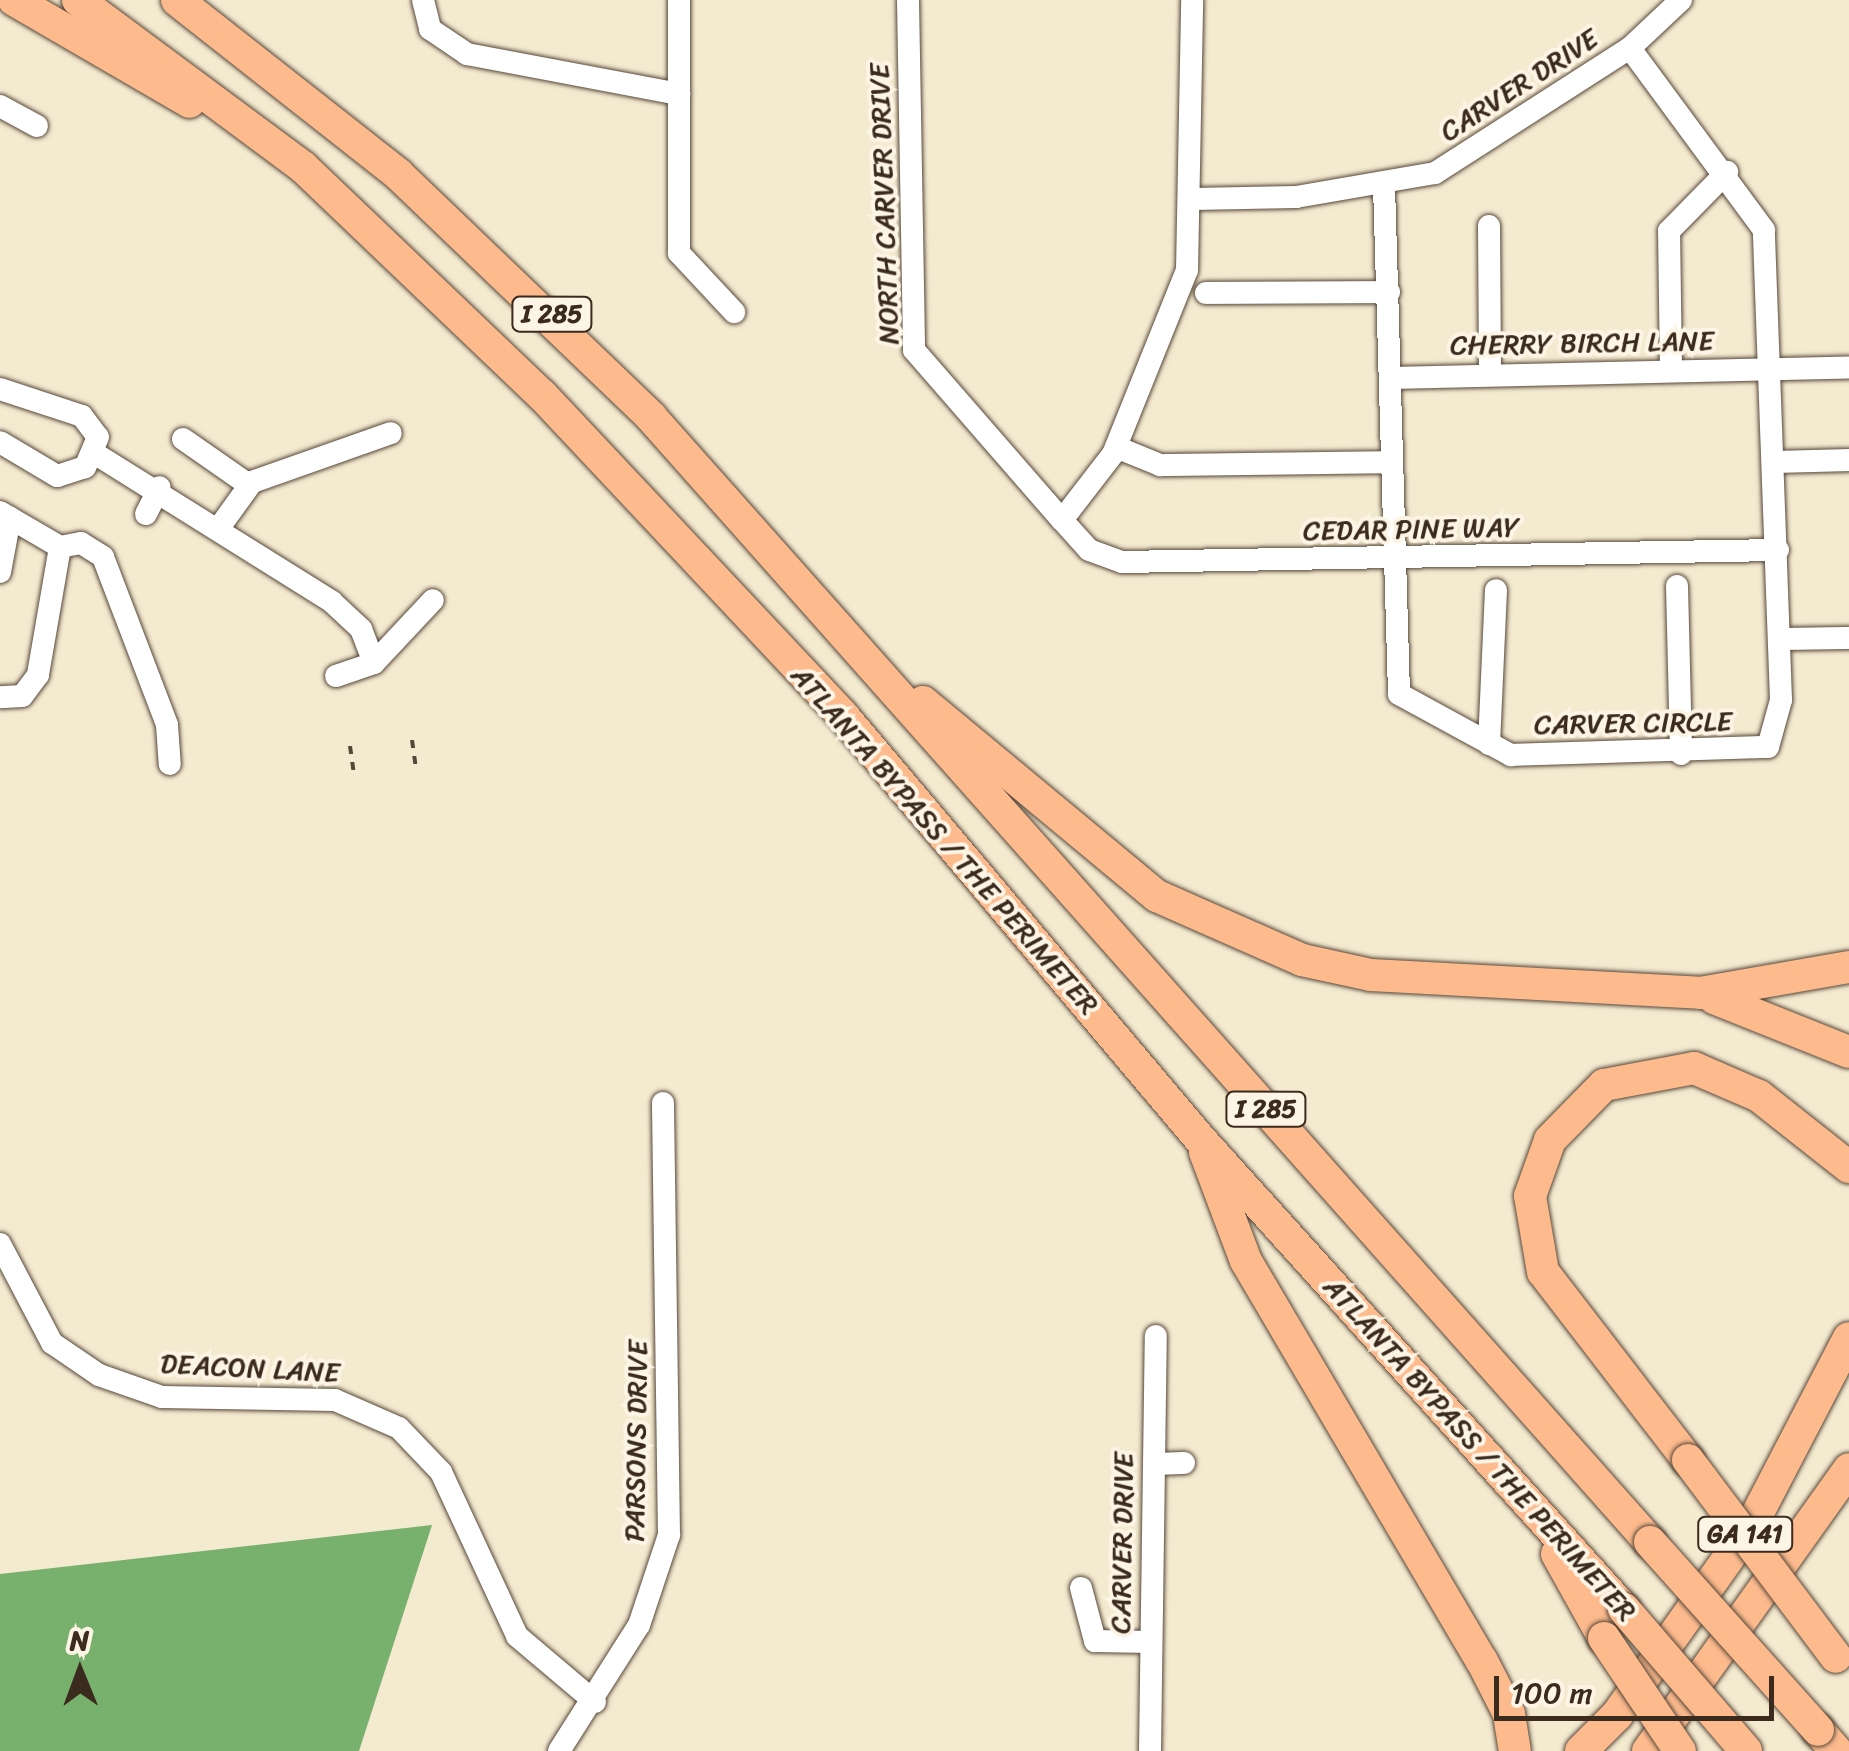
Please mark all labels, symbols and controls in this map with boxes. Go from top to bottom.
street label: CARVER DRIVE [1432,20,1606,150]
street label: NORTH CARVER DRIVE [862,63,906,345]
road number: I 285 [510,294,594,334]
street label: CHERRY BIRCH LANE [1449,324,1715,362]
street label: CEDAR PINE WAY [1303,510,1519,548]
street label: ATLANTA BYPASS / THE PERIMETER [783,657,1107,1023]
street label: CARVER CIRCLE [1533,704,1733,742]
road number: I 285 [1224,1089,1308,1129]
street label: ATLANTA BYPASS / THE PERIMETER [1315,1269,1645,1629]
street label: PARSONS DRIVE [617,1339,655,1543]
street label: DEACON LANE [159,1347,341,1389]
street label: CARVER DRIVE [1104,1450,1140,1636]
road number: GA 141 [1695,1514,1795,1554]
text: N [69,1616,90,1665]
north arrow [30,1621,130,1721]
scale bar [1499,1656,1779,1718]
text: 100 m [1511,1666,1593,1720]

